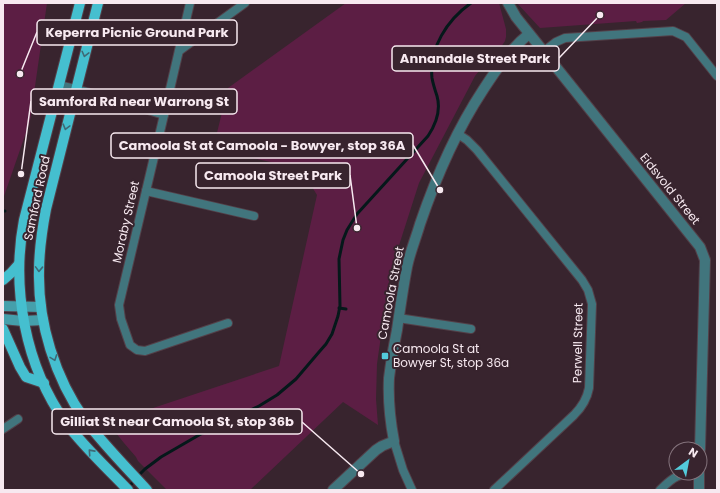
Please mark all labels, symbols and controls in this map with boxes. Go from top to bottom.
callout: Keperra Picnic Ground Park [37,20,237,45]
text: Keperra Picnic Ground Park [45,23,229,42]
callout: Annandale Street Park [392,46,559,71]
text: Annandale Street Park [400,49,550,68]
one-way arrow [82,51,90,58]
callout: Samford Rd near Warrong St [31,89,237,114]
text: Samford Rd near Warrong St [39,92,229,111]
one-way arrow [63,124,71,131]
callout: Camoola St at Camoola - Bowyer, stop 36A [111,133,413,158]
text: Camoola St at Camoola - Bowyer, stop 36A [119,136,406,155]
street label: Eidsvold Street [636,149,704,228]
street label: Samford Road [19,154,54,242]
callout: Camoola Street Park [196,163,350,188]
text: Camoola Street Park [204,166,342,185]
street label: Moraby Street [108,179,143,265]
street label: Camoola Street [373,245,408,341]
one-way arrow [35,266,43,272]
street label: Perwell Street [568,303,587,383]
place label: Camoola St at Bowyer St, stop 36a [393,340,509,371]
marker: Camoola St at Bowyer St, stop 36a [380,351,390,361]
one-way arrow [49,354,57,361]
callout: Gilliat St near Camoola St, stop 36b [52,409,302,434]
text: Gilliat St near Camoola St, stop 36b [60,412,294,431]
north arrow [668,441,708,481]
text: N [686,444,701,461]
one-way arrow [88,449,96,457]

